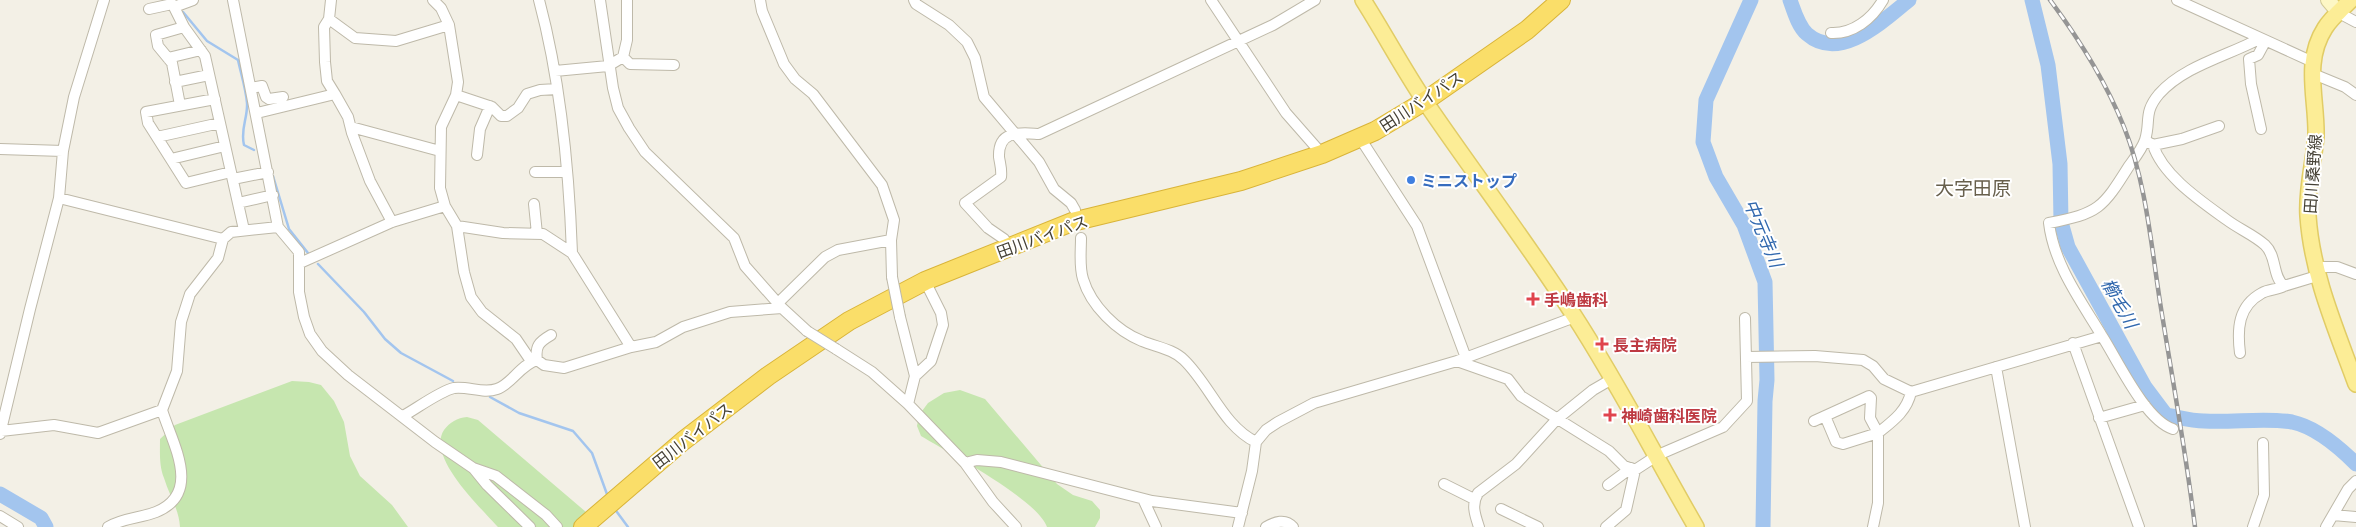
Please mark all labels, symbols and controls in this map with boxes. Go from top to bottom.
street label: 田川バイパス [1376,67,1466,135]
street label: 田川桑野線 [2300,133,2324,215]
place label: ミニストップ [1421,171,1517,190]
marker: ミニストップ [1405,174,1417,186]
district label: 大字田原 [1935,176,2011,199]
water label: 中元寺川 [1740,196,1789,272]
street label: 田川バイパス [994,211,1090,261]
water label: 櫛毛川 [2097,274,2144,334]
place label: 手嶋歯科 [1544,290,1608,309]
marker: 手嶋歯科 [1526,292,1540,306]
place label: 長主病院 [1613,335,1677,354]
marker: 長主病院 [1595,337,1609,351]
street label: 田川バイパス [648,398,736,472]
place label: 神崎歯科医院 [1621,406,1717,425]
marker: 神崎歯科医院 [1603,408,1617,422]

